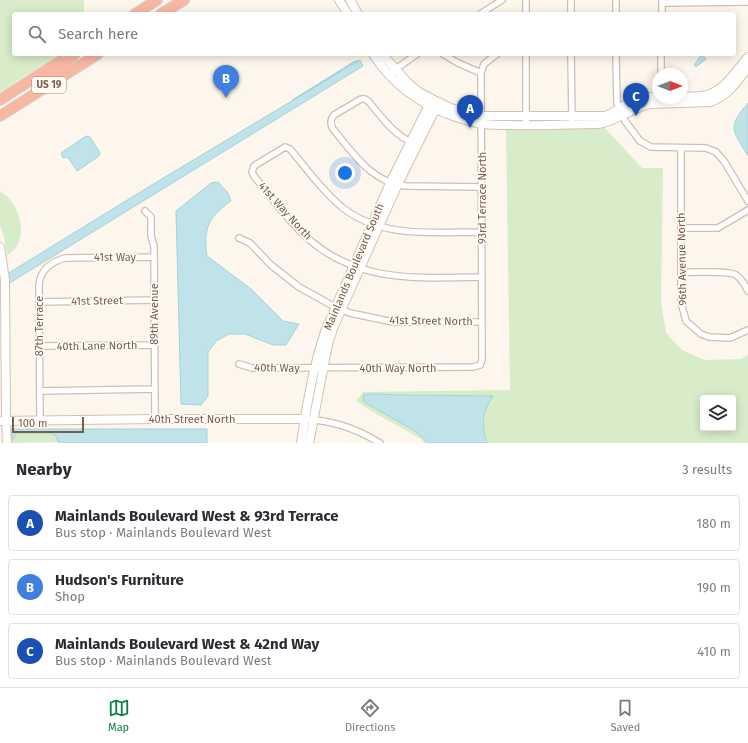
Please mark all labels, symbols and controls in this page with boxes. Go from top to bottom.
search box [12,12,736,56]
icon: search [26,23,48,45]
text: Search here [58,25,138,43]
pin: B [213,65,239,98]
north arrow [652,68,688,104]
road number: US 19 [32,77,66,93]
pin: C [623,83,649,116]
pin: A [457,95,483,128]
street label: 93rd Terrace North [476,152,489,244]
your location [335,163,355,183]
street label: 41st Way North [256,179,314,243]
street label: Mainlands Boulevard South [321,201,387,333]
street label: 96th Avenue North [675,212,689,306]
street label: 41st Way [94,251,137,264]
street label: 89th Avenue [148,283,161,345]
street label: 41st Street [71,294,123,308]
street label: 87th Terrace [33,296,46,356]
street label: 41st Street North [389,314,473,328]
street label: 40th Lane North [57,339,137,353]
street label: 40th Way [254,361,300,375]
street label: 40th Way North [360,362,436,375]
map controls [700,395,736,431]
button: layers [700,395,736,431]
street label: 40th Street North [149,413,235,426]
scale bar [12,415,84,434]
text: 100 m [18,417,47,430]
text: Nearby [16,459,71,480]
text: 3 results [682,462,732,477]
text: Mainlands Boulevard West & 93rd Terrace [55,507,339,525]
text: A [26,516,34,531]
text: 180 m [696,516,731,531]
text: Bus stop · Mainlands Boulevard West [55,525,271,540]
text: Hudson's Furniture [55,571,184,589]
text: B [26,580,34,595]
text: 190 m [697,580,731,595]
text: Shop [55,589,85,604]
text: Mainlands Boulevard West & 42nd Way [55,635,319,653]
text: C [26,644,34,659]
text: 410 m [697,644,731,659]
text: Bus stop · Mainlands Boulevard West [55,653,271,668]
tab: Map [108,697,130,734]
tab: Directions [345,697,395,734]
tab: Saved [611,697,640,734]

